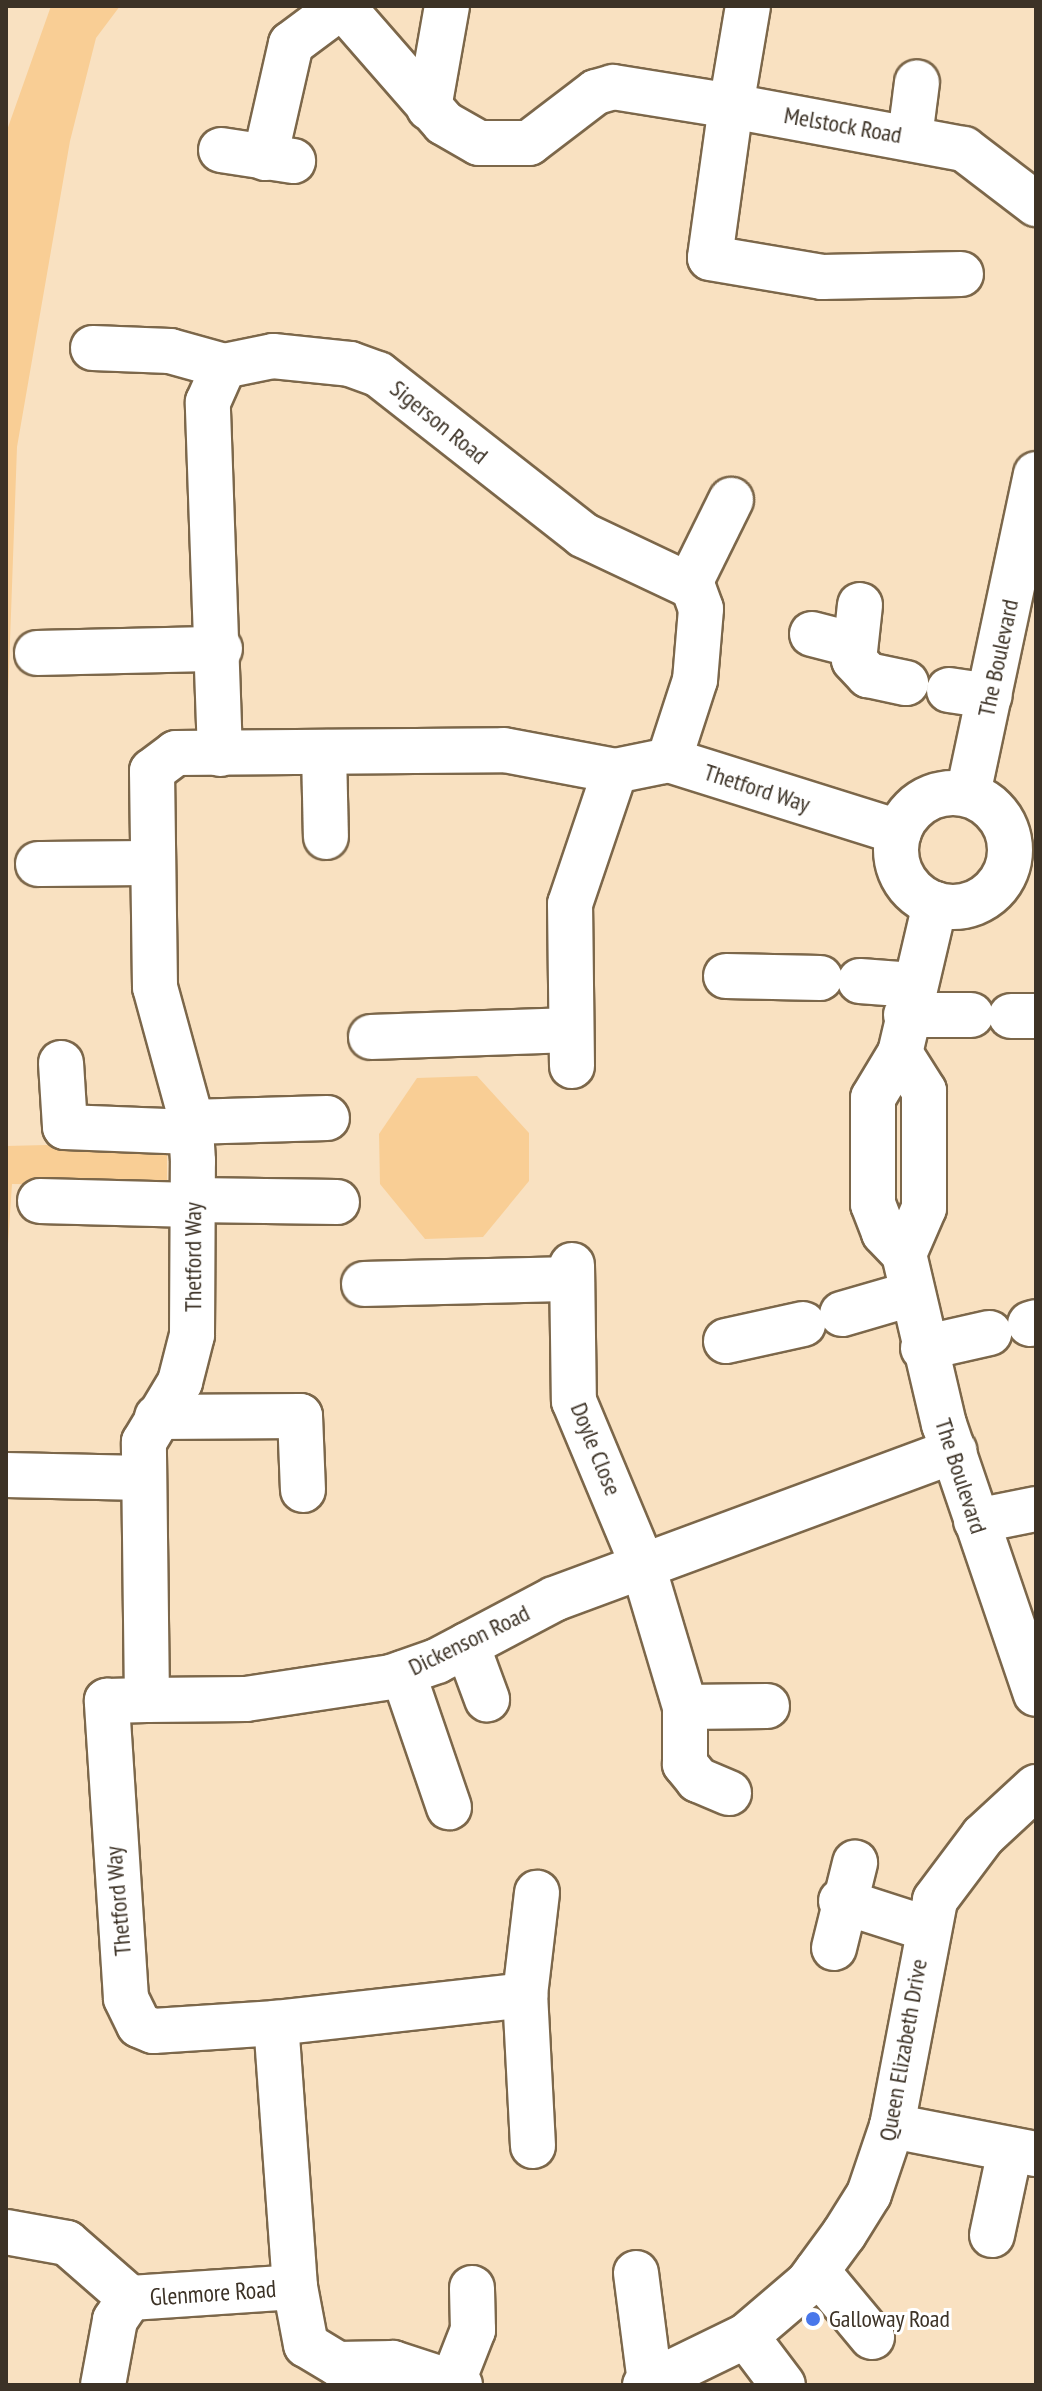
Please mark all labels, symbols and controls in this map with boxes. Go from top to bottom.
street label: Melstock Road [782,100,904,150]
street label: Sigerson Road [384,374,494,470]
street label: The Boulevard [972,597,1024,719]
street label: Thetford Way [700,757,814,819]
street label: Thetford Way [179,1202,207,1312]
street label: Doyle Close [564,1398,628,1500]
street label: The Boulevard [929,1415,993,1537]
street label: Dickenson Road [404,1598,534,1682]
street label: Thetford Way [99,1845,137,1957]
street label: Queen Elizabeth Drive [873,1957,933,2143]
street label: Glenmore Road [149,2274,277,2312]
place label: Galloway Road [829,2305,951,2333]
marker: Galloway Road [804,2310,822,2328]

